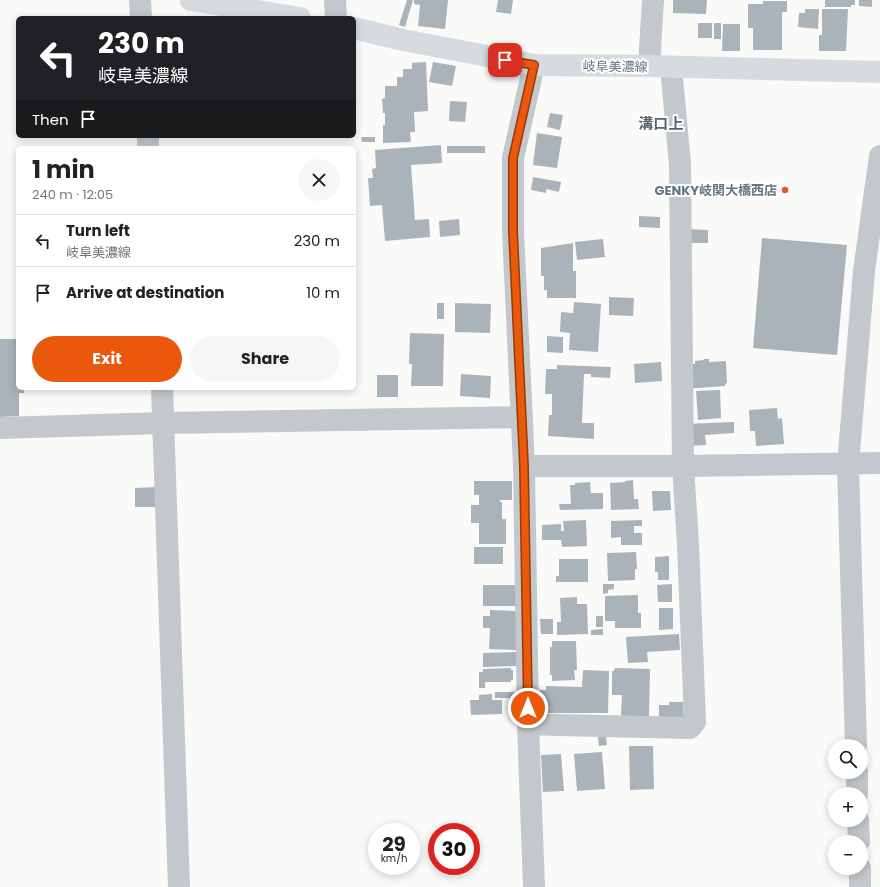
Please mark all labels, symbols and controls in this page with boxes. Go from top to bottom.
text: 230 m [98,24,185,63]
icon: left [32,32,84,84]
pin [488,43,522,77]
icon: arrive [494,49,516,71]
street label: 岐阜美濃線 [582,56,648,77]
text: 岐阜美濃線 [98,63,188,88]
icon: arrive [77,108,99,130]
text: Then [32,109,69,130]
district label: 溝口上 [638,113,684,134]
text: 1 min [32,153,95,186]
button: close [298,159,340,201]
place label: GENKY岐関大橋西店 [655,181,777,200]
text: 240 m · 12:05 [32,185,113,204]
marker: GENKY岐関大橋西店 [780,185,790,195]
text: Turn left [66,220,130,241]
icon: left [32,230,54,252]
text: 230 m [294,230,340,251]
text: 岐阜美濃線 [66,243,131,262]
icon: arrive [32,282,54,304]
text: Arrive at destination [66,282,224,303]
text: 10 m [306,282,340,303]
button: Exit [32,336,182,382]
button: Share [190,336,340,382]
position arrow [507,687,549,729]
map controls [828,739,868,875]
button: search [828,739,868,779]
button: + [828,787,868,827]
speed limit sign: 30 [428,823,480,875]
text: 29 [382,830,406,858]
button: − [828,835,868,875]
text: km/h [381,851,407,866]

